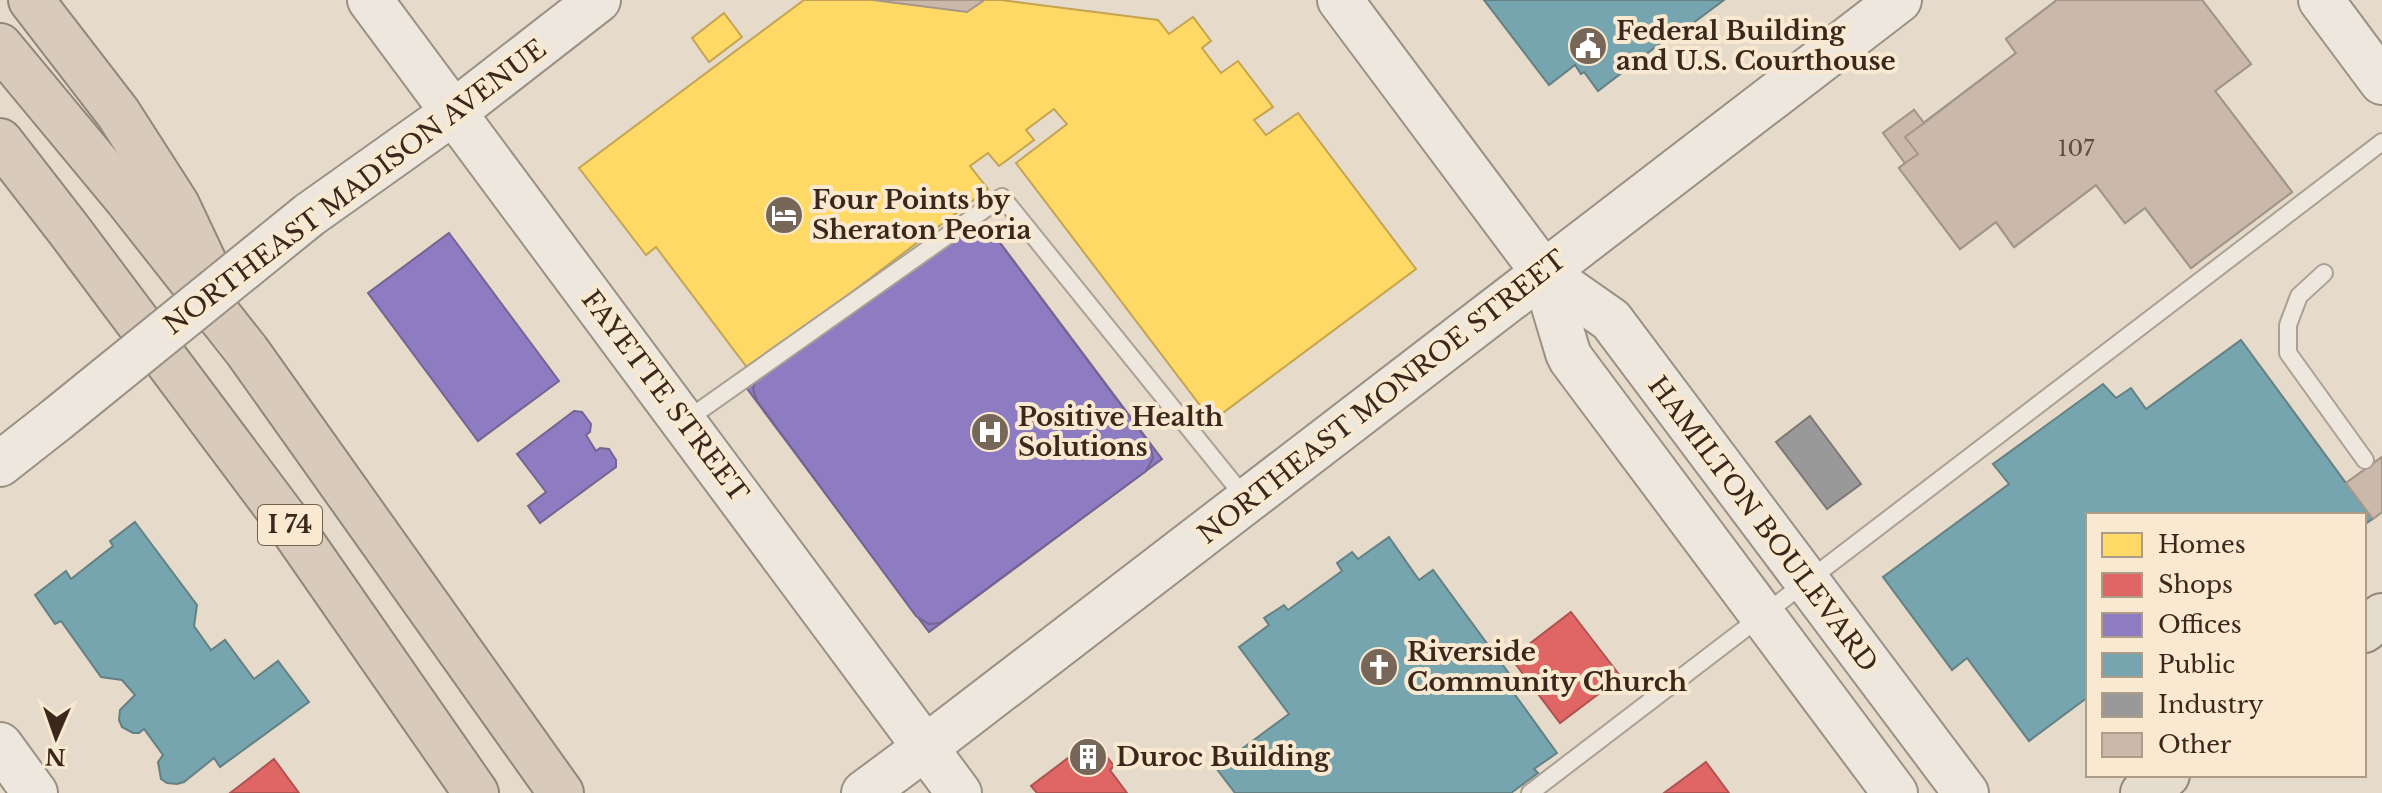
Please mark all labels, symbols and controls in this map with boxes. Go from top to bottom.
place label: Federal Building and U.S. Courthouse [1616,15,1896,77]
public building icon: Federal Building and U.S. Courthouse [1567,25,1609,67]
street label: NORTHEAST MADISON AVENUE [158,33,552,341]
house number: 107 [2058,135,2095,162]
place label: Four Points by Sheraton Peoria [812,184,1031,246]
hotel icon: Four Points by Sheraton Peoria [763,194,805,236]
street label: NORTHEAST MONROE STREET [1192,243,1572,551]
street label: FAYETTE STREET [575,284,755,508]
street label: HAMILTON BOULEVARD [1641,370,1885,678]
place label: Positive Health Solutions [1018,401,1224,463]
hospital icon: Positive Health Solutions [969,411,1011,453]
road number: I 74 [258,505,322,545]
legend [2086,513,2366,777]
text: Homes [2158,530,2246,559]
text: Shops [2158,570,2233,599]
text: Offices [2158,610,2242,639]
place label: Riverside Community Church [1407,636,1688,698]
church icon: Riverside Community Church [1358,646,1400,688]
text: Public [2158,650,2235,679]
text: Industry [2158,690,2264,719]
north arrow [16,697,96,777]
text: Other [2158,730,2232,759]
building icon: Duroc Building [1067,736,1109,778]
place label: Duroc Building [1116,741,1331,773]
text: N [44,743,66,770]

